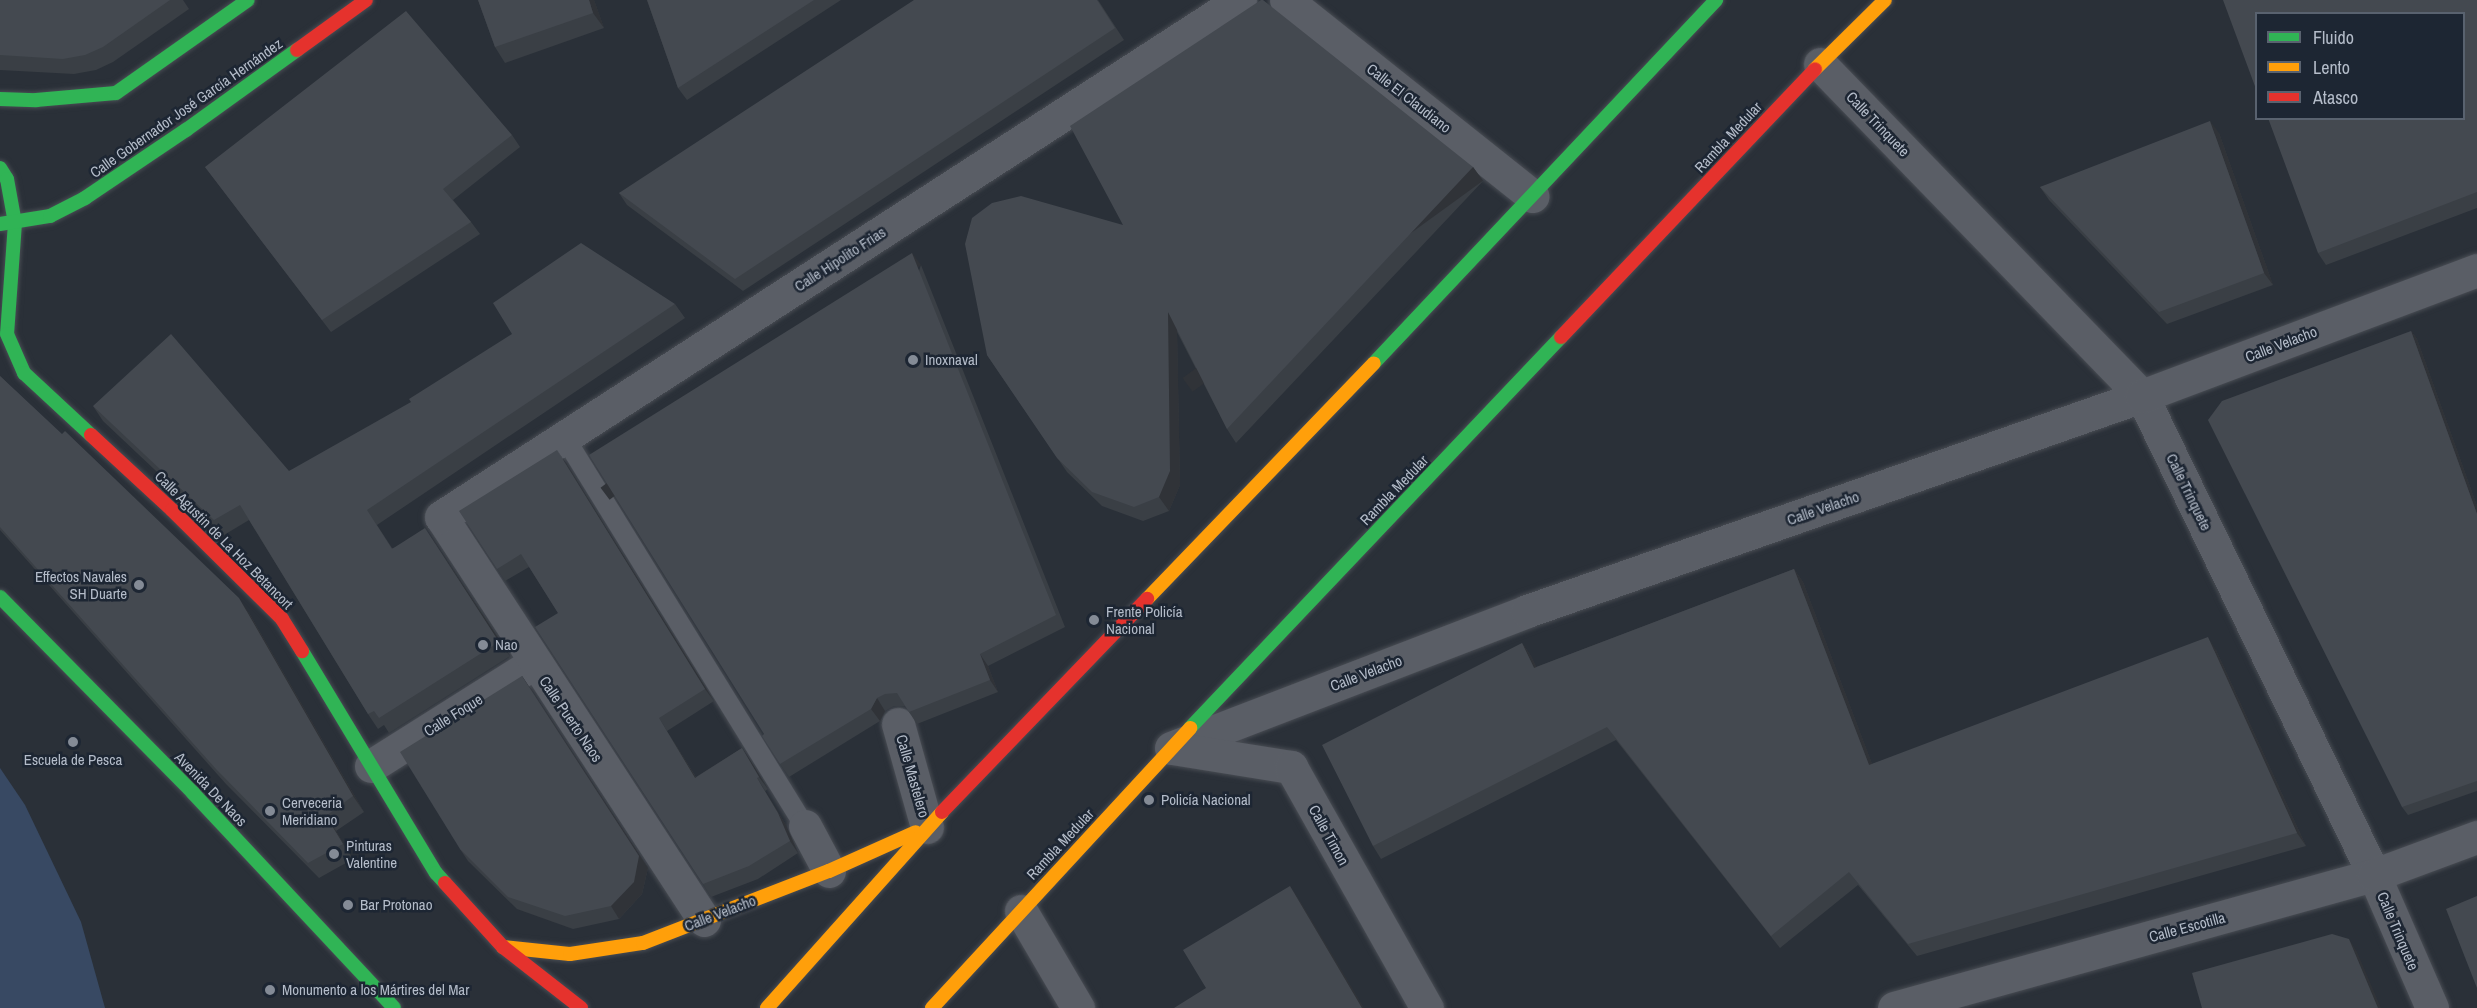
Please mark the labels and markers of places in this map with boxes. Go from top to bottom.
place label: Inoxnaval [925,351,978,369]
marker: Inoxnaval [906,353,920,367]
place label: Effectos Navales SH Duarte [35,567,127,602]
marker: Effectos Navales SH Duarte [132,578,146,592]
place label: Frente Policía Nacional [1106,602,1183,637]
marker: Frente Policía Nacional [1087,613,1101,627]
place label: Nao [495,636,518,654]
marker: Nao [476,638,490,652]
marker: Escuela de Pesca [66,735,80,749]
place label: Escuela de Pesca [24,751,122,769]
place label: Policía Nacional [1161,791,1251,809]
place label: Cerveceria Meridiano [282,793,342,828]
marker: Policía Nacional [1142,793,1156,807]
marker: Cerveceria Meridiano [263,804,277,818]
place label: Pinturas Valentine [346,836,397,871]
marker: Pinturas Valentine [327,847,341,861]
place label: Bar Protonao [360,896,432,914]
marker: Bar Protonao [341,898,355,912]
place label: Monumento a los Mártires del Mar [282,981,469,999]
marker: Monumento a los Mártires del Mar [263,983,277,997]

